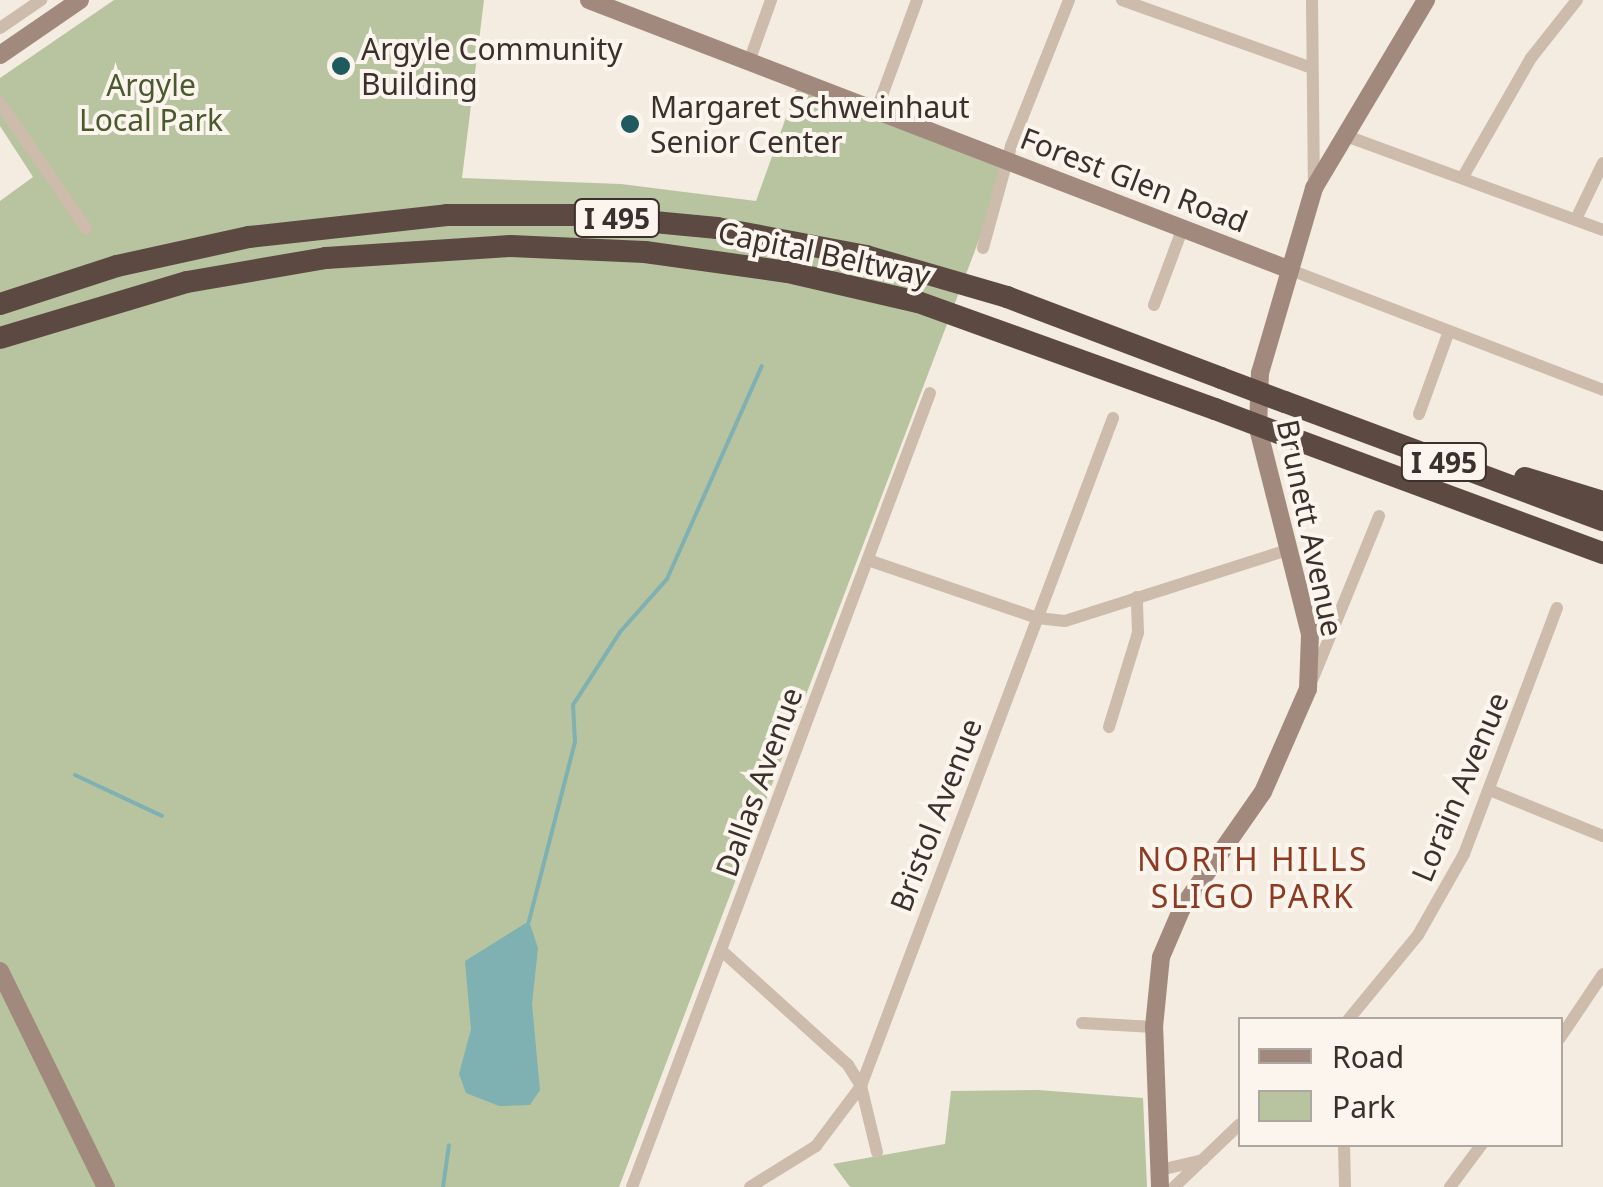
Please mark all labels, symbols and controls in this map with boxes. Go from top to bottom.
place label: Argyle Community Building [361,31,623,102]
marker: Argyle Community Building [330,55,352,77]
park label: Argyle Local Park [79,67,223,138]
place label: Margaret Schweinhaut Senior Center [650,89,970,160]
marker: Margaret Schweinhaut Senior Center [619,113,641,135]
street label: Forest Glen Road [1015,120,1253,240]
road number: I 495 [572,195,662,241]
street label: Capital Beltway [715,214,933,294]
street label: Brunett Avenue [1269,416,1351,640]
road number: I 495 [1399,439,1489,485]
street label: Dallas Avenue [708,683,810,881]
street label: Lorain Avenue [1404,687,1516,887]
street label: Bristol Avenue [883,713,989,917]
district label: NORTH HILLS SLIGO PARK [1137,841,1369,916]
legend [1238,1017,1563,1147]
text: Road [1332,1036,1404,1077]
text: Park [1332,1086,1395,1127]

